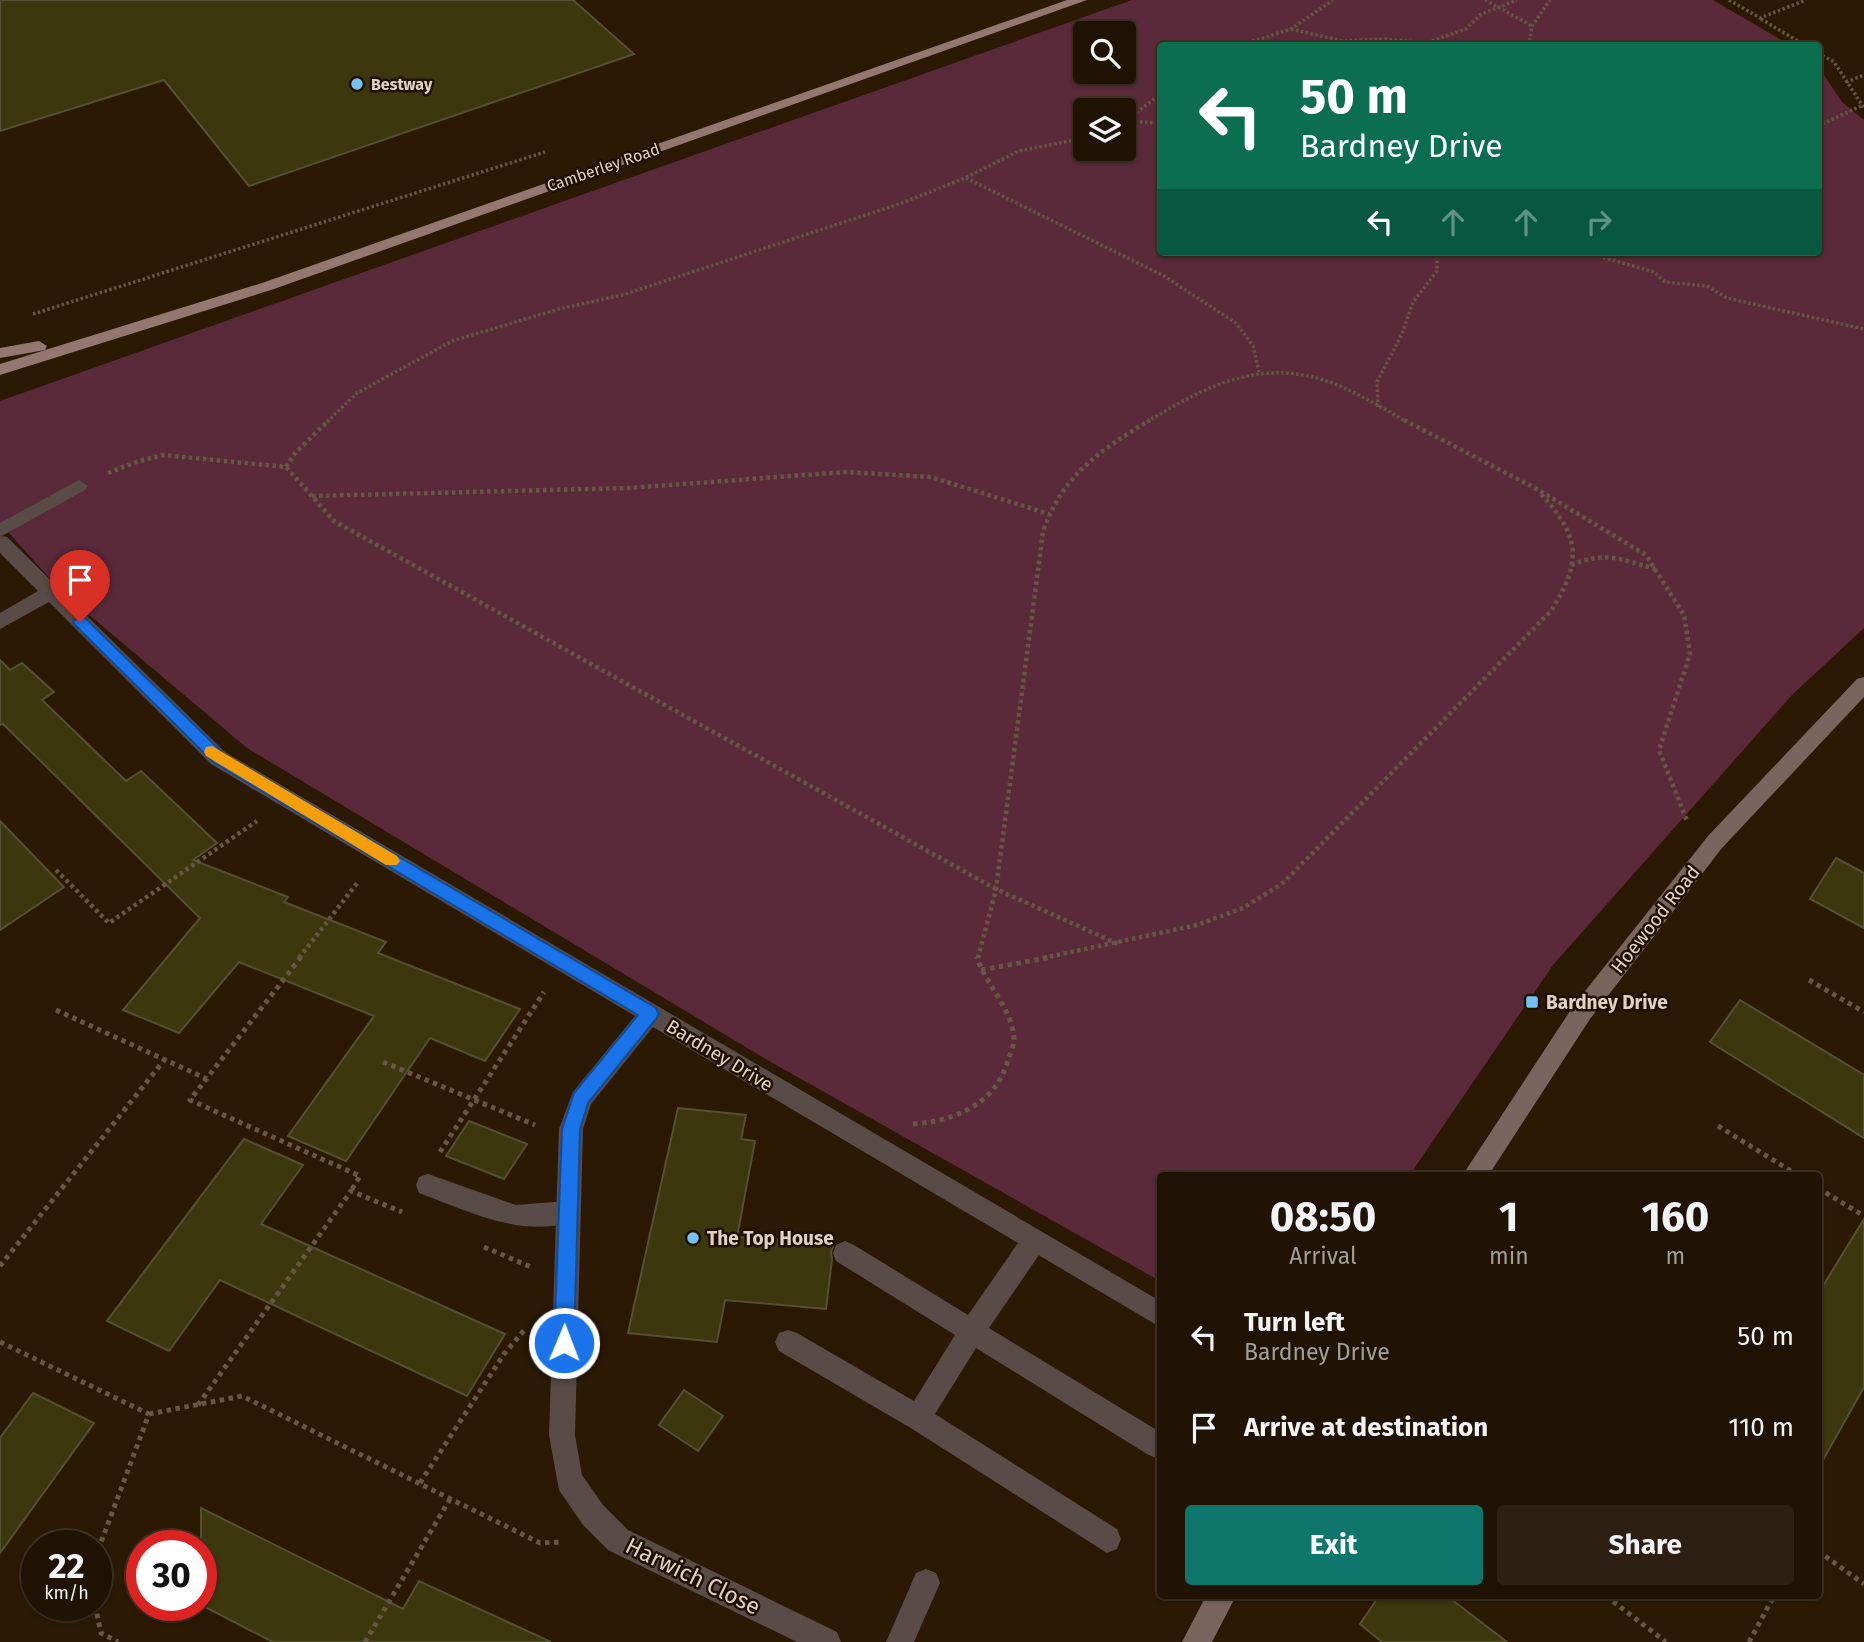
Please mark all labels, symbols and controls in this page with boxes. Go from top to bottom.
map controls [1073,21,1136,161]
button: search [1073,21,1136,84]
text: 50 m [1300,67,1408,126]
icon: left [1185,70,1276,161]
place label: Bestway [371,75,433,94]
marker: Bestway [349,76,365,92]
button: layers [1073,98,1136,161]
text: Bardney Drive [1300,127,1503,165]
street label: Camberley Road [544,139,662,196]
icon: left [1361,203,1399,241]
icon: ahead [1434,203,1472,241]
icon: ahead [1507,203,1545,241]
icon: right [1580,203,1618,241]
pin [50,550,110,622]
icon: arrive [61,561,99,599]
street label: Hoewood Road [1606,861,1705,978]
place label: Bardney Drive [1546,991,1668,1014]
marker: Bardney Drive [1524,994,1540,1010]
street label: Bardney Drive [662,1015,777,1096]
text: 08:50 [1270,1192,1376,1242]
text: 1 [1499,1192,1519,1242]
text: 160 [1641,1192,1709,1242]
place label: The Top House [707,1227,834,1250]
marker: The Top House [685,1230,701,1246]
text: Arrival [1289,1242,1357,1270]
text: min [1489,1242,1529,1270]
text: m [1665,1242,1685,1270]
position arrow [527,1306,601,1380]
text: Turn left [1244,1307,1345,1338]
icon: left [1185,1318,1223,1356]
text: 50 m [1737,1321,1794,1352]
text: Bardney Drive [1244,1338,1390,1366]
icon: arrive [1185,1409,1223,1447]
text: Arrive at destination [1244,1412,1488,1443]
text: 110 m [1728,1412,1794,1443]
button: Exit [1185,1505,1483,1585]
button: Share [1497,1505,1794,1585]
speed limit sign: 30 [126,1530,217,1621]
street label: Harwich Close [621,1531,765,1621]
text: 22 [48,1545,85,1587]
text: km/h [44,1582,89,1604]

